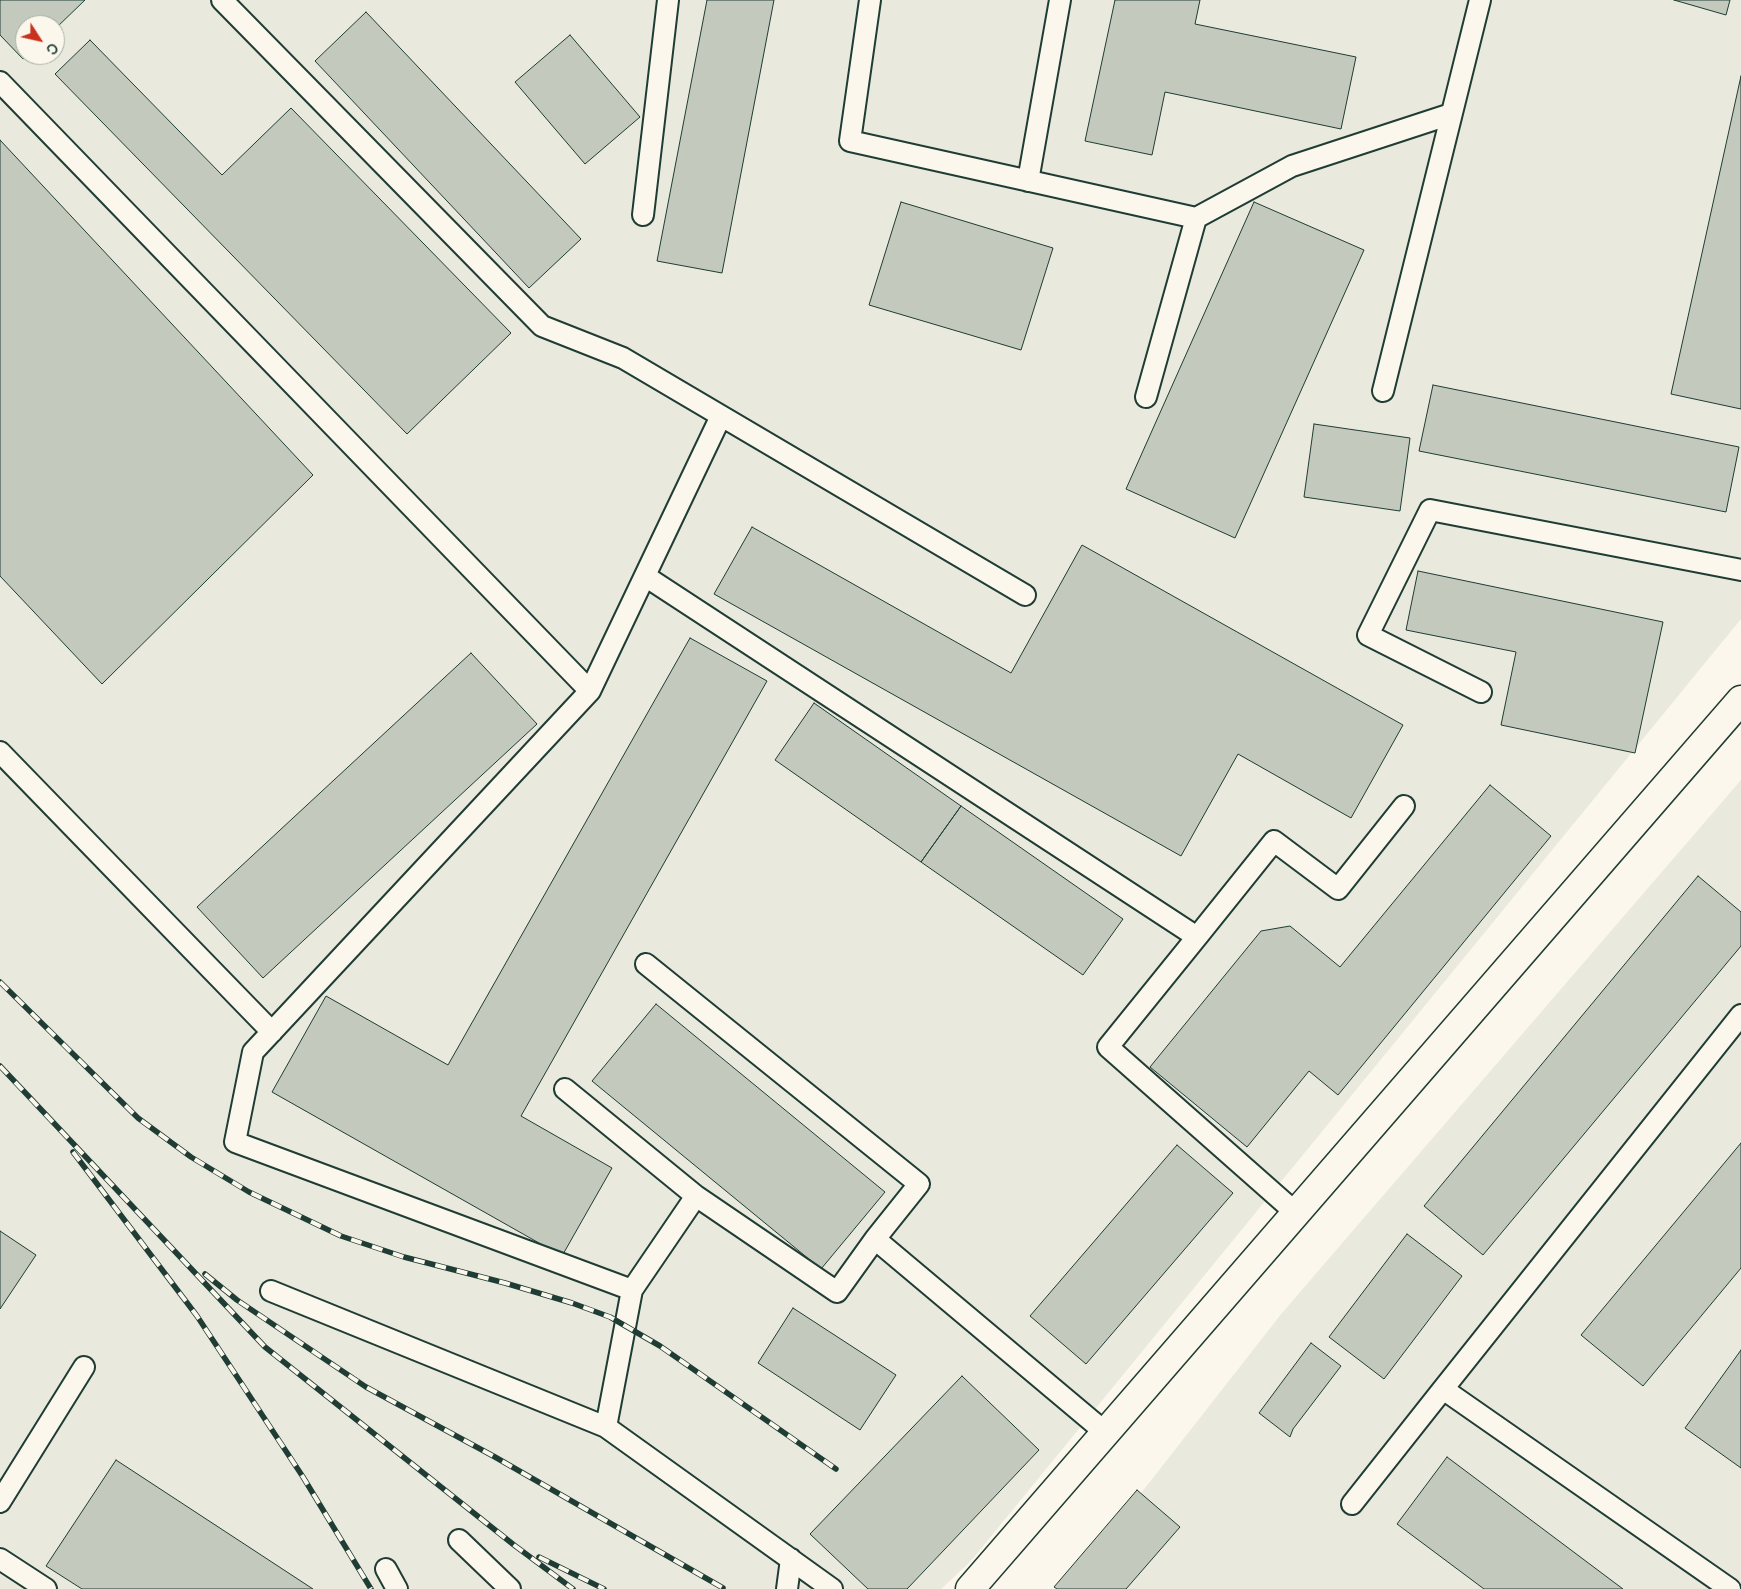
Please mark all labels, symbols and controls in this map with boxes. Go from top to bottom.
north arrow [15,15,65,65]
text: С [42,39,62,57]

